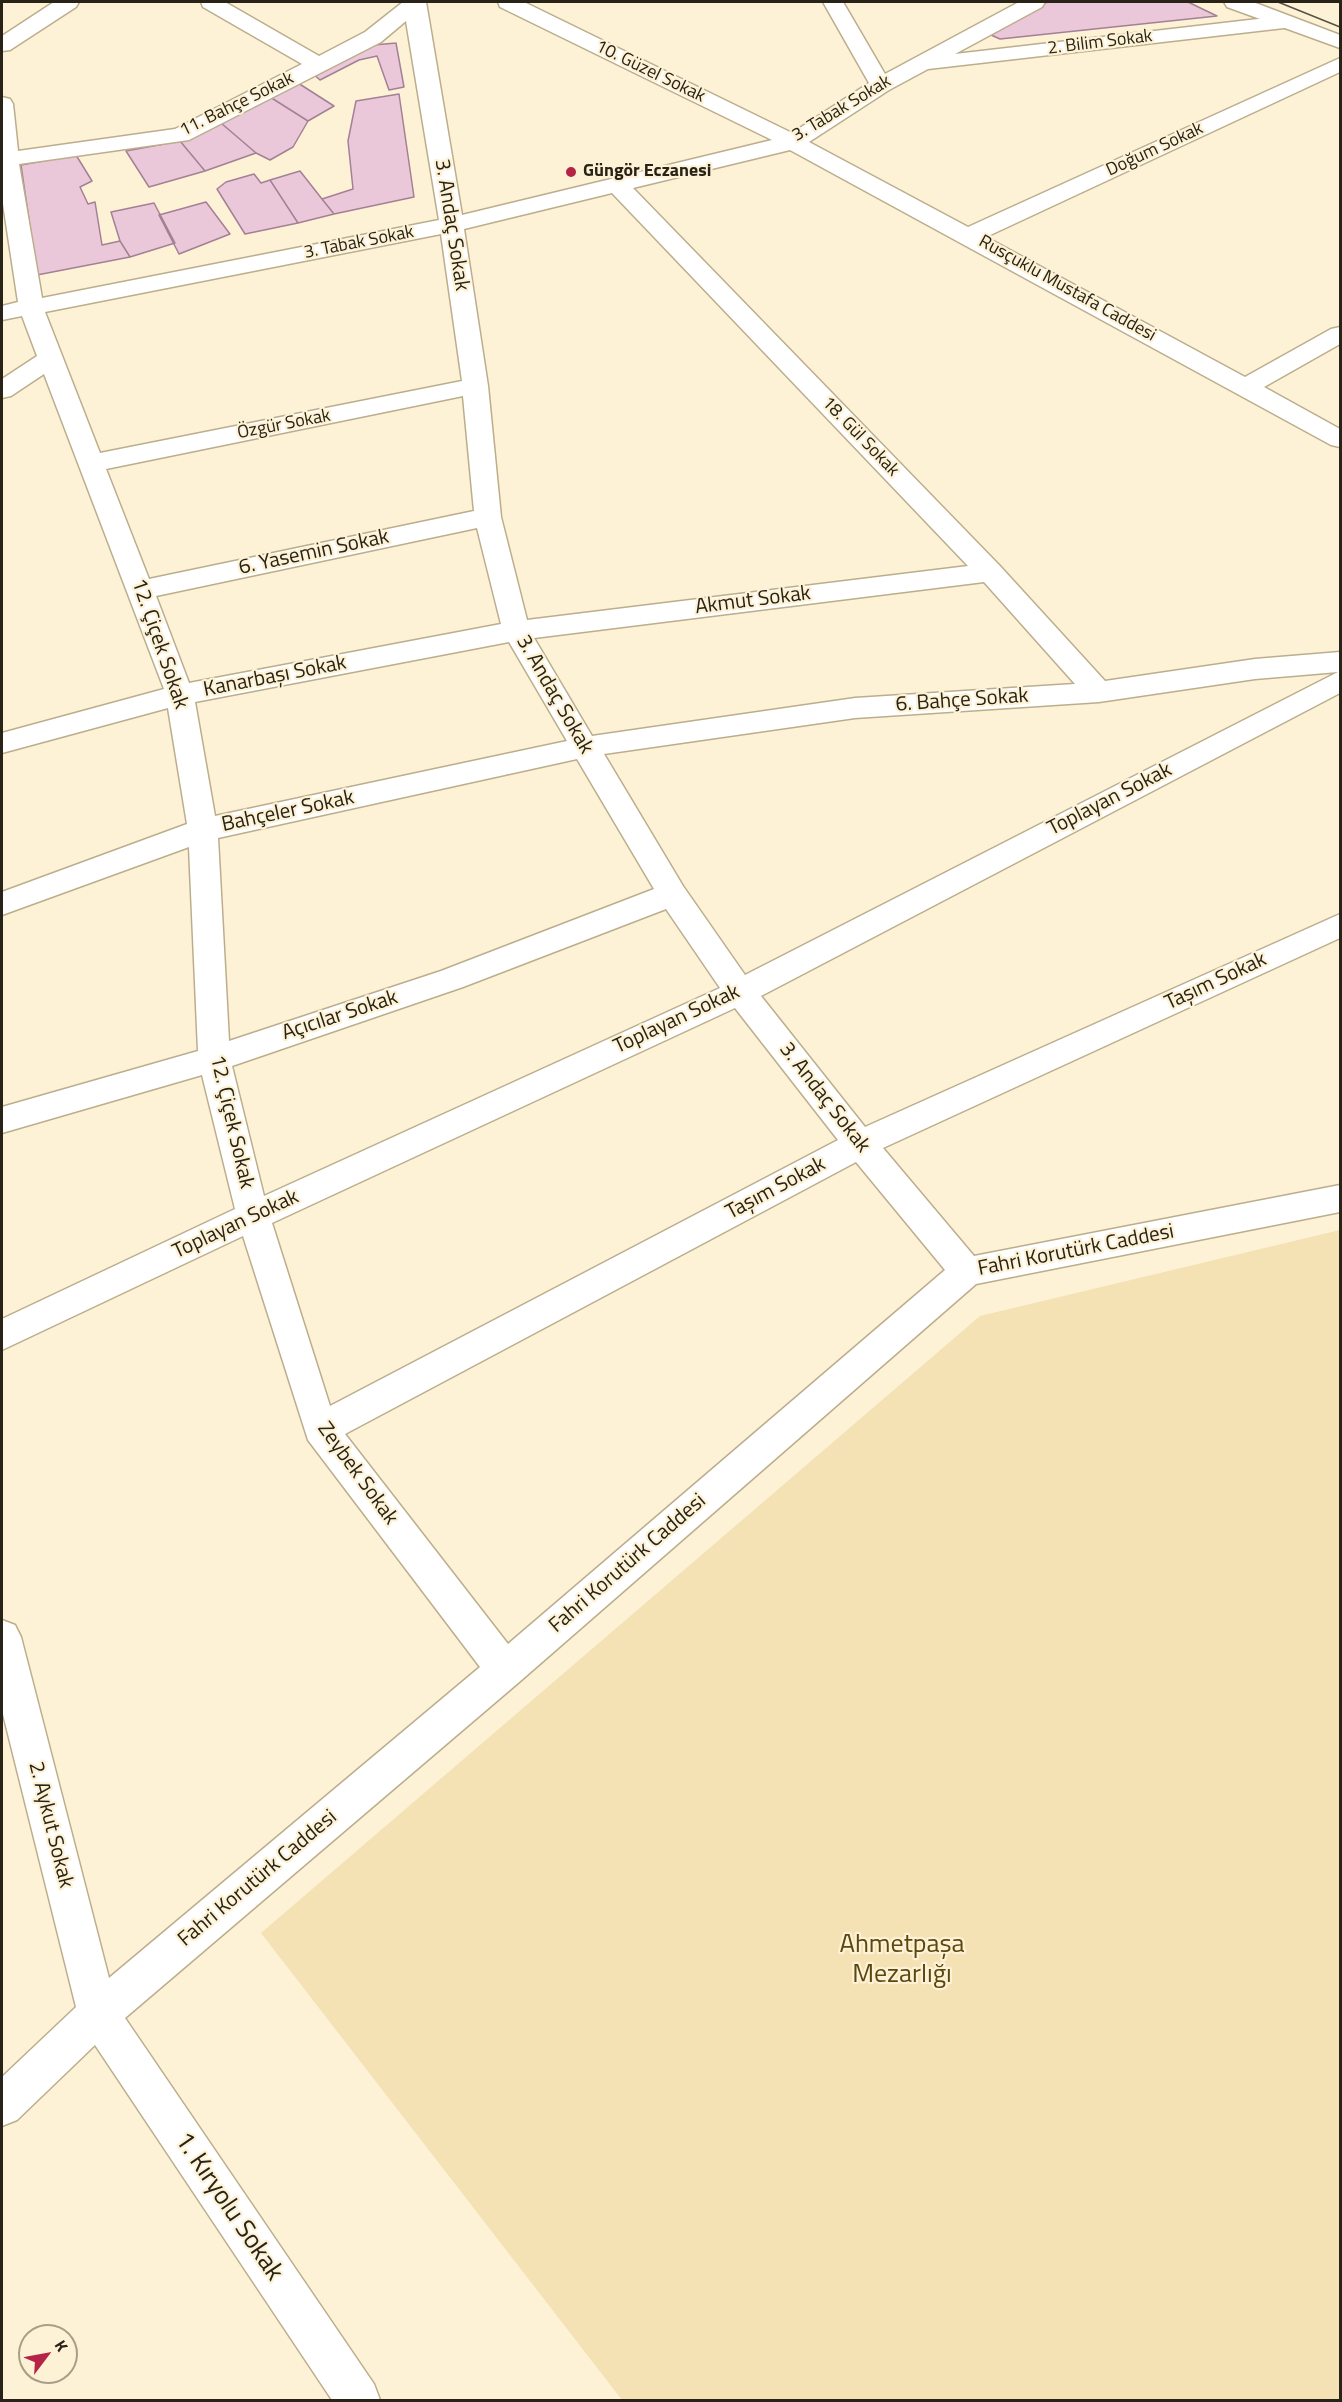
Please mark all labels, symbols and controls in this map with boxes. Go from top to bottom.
street label: 2. Bilim Sokak [1046,26,1154,60]
street label: 10. Güzel Sokak [592,36,708,108]
street label: 11. Bahçe Sokak [177,68,297,142]
street label: 3. Tabak Sokak [789,71,895,147]
street label: Doğum Sokak [1103,118,1207,182]
street label: 3. Andaç Sokak [428,157,474,293]
place label: Güngör Eczanesi [583,161,711,183]
marker: Güngör Eczanesi [564,165,578,179]
street label: 3. Tabak Sokak [302,222,416,264]
street label: Rusçuklu Mustafa Caddesi [975,231,1159,347]
street label: 18. Gül Sokak [817,393,903,481]
street label: Özgür Sokak [236,405,332,445]
street label: 6. Yasemin Sokak [237,525,391,581]
street label: 12. Çiçek Sokak [125,576,193,712]
street label: Akmut Sokak [694,581,812,621]
street label: 3. Andaç Sokak [510,631,598,759]
street label: Kanarbaşı Sokak [201,651,349,703]
street label: 6. Bahçe Sokak [895,684,1029,718]
street label: Toplayan Sokak [1044,758,1176,842]
street label: Bahçeler Sokak [219,786,357,838]
street label: Taşım Sokak [1161,947,1271,1017]
street label: Toplayan Sokak [610,980,744,1060]
street label: Açıcılar Sokak [279,985,401,1047]
street label: 3. Andaç Sokak [773,1038,875,1158]
street label: 12. Çiçek Sokak [203,1053,259,1191]
street label: Taşım Sokak [722,1152,830,1226]
street label: Toplayan Sokak [169,1185,303,1265]
street label: Fahri Korutürk Caddesi [976,1220,1176,1282]
street label: Zeybek Sokak [311,1418,403,1530]
street label: Fahri Korutürk Caddesi [544,1489,712,1639]
street label: 2. Aykut Sokak [22,1759,78,1891]
street label: Fahri Korutürk Caddesi [174,1805,342,1953]
park label: Ahmetpaşa Mezarlığı [839,1930,965,1991]
street label: 1. Kıryolu Sokak [167,2127,289,2287]
north arrow [18,2324,78,2384]
text: K [49,2335,74,2356]

